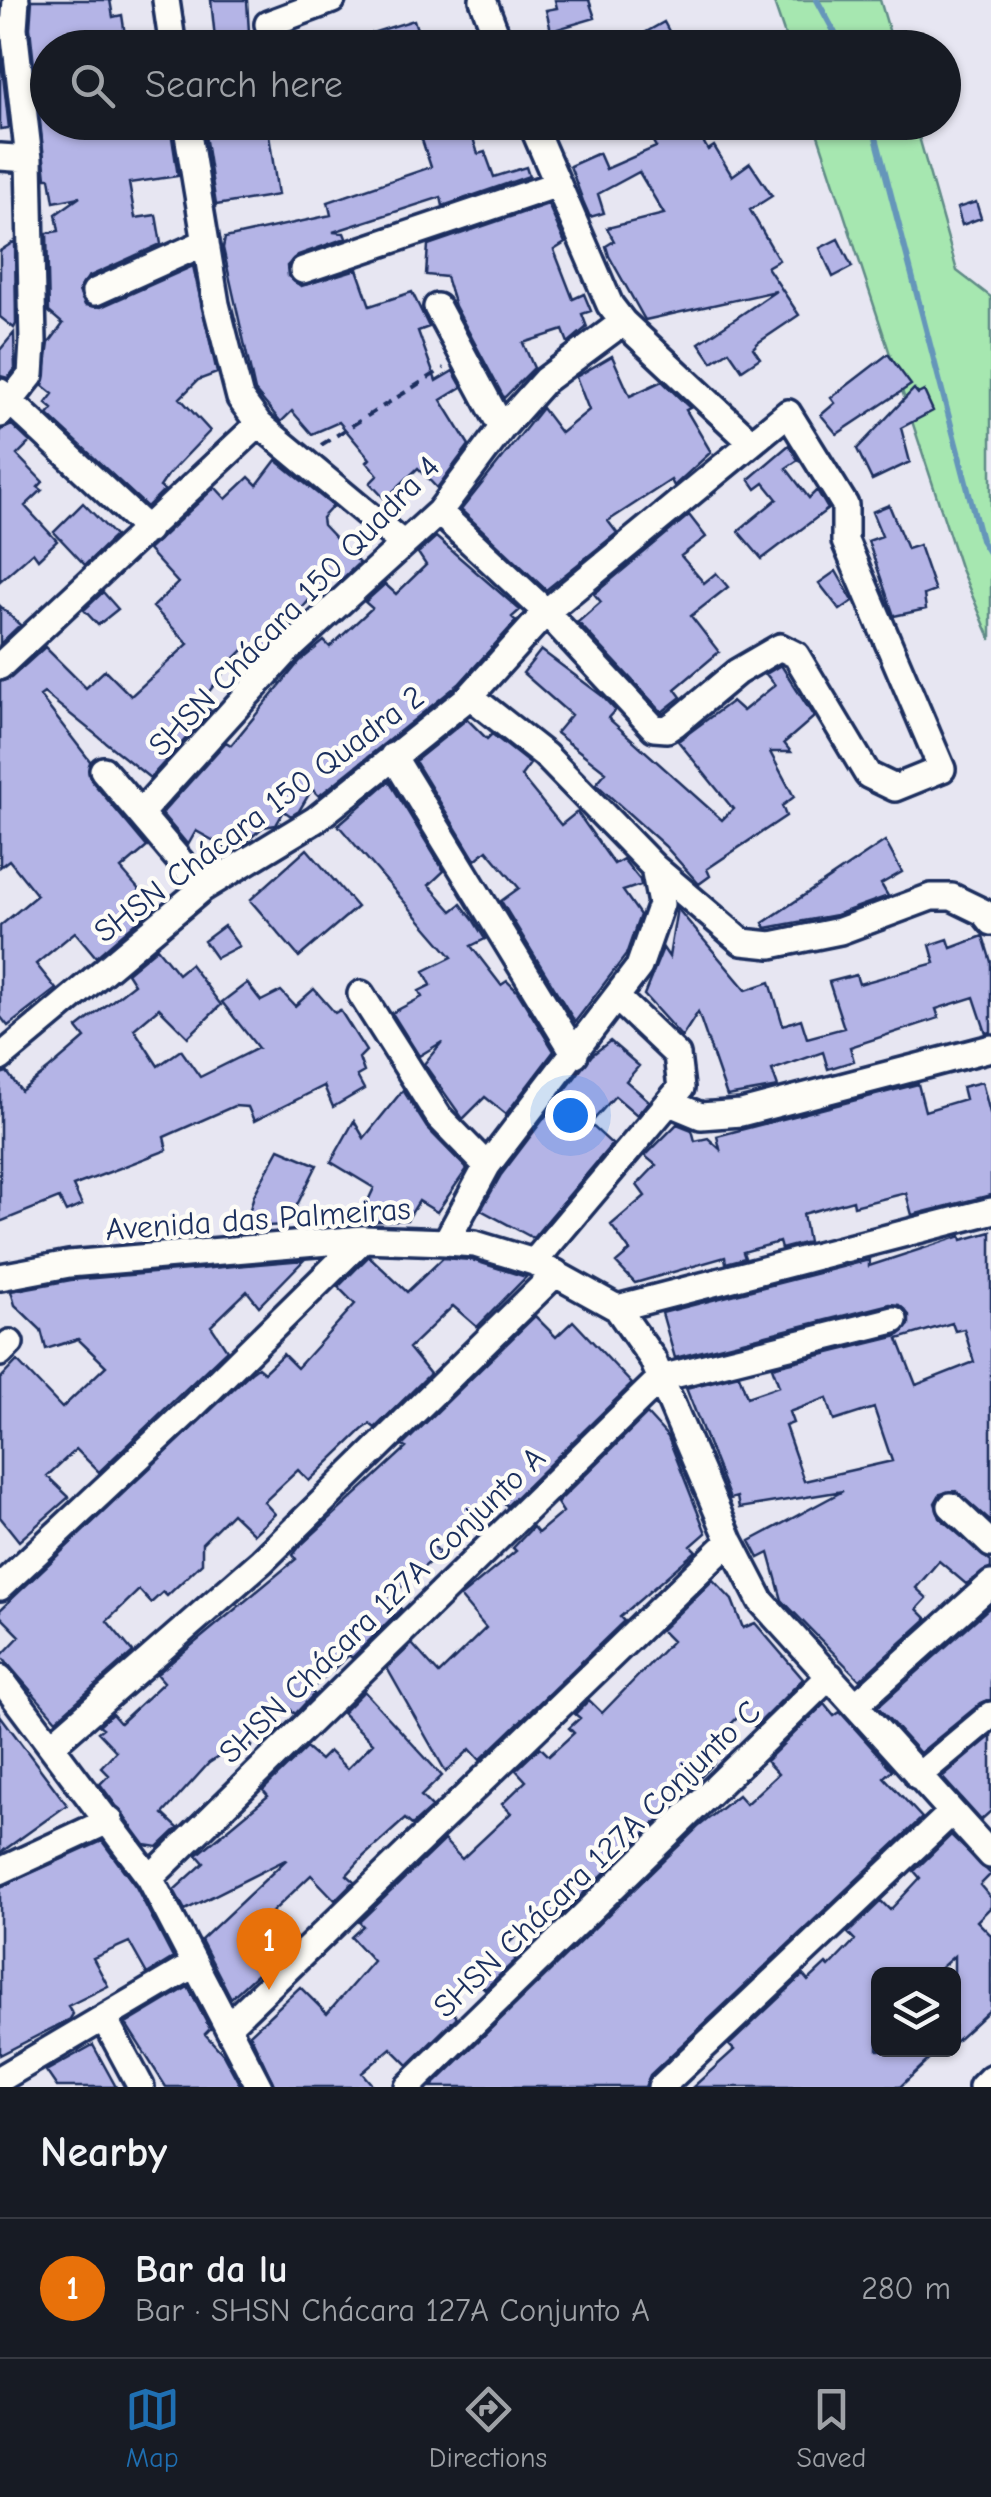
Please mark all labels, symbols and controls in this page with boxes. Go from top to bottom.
search box [30,30,961,140]
icon: search [65,58,120,113]
text: Search here [145,63,343,107]
street label: SHSN Chácara 150 Quadra 4 [141,448,447,764]
street label: SHSN Chácara 150 Quadra 2 [87,678,431,950]
your location [545,1090,596,1141]
street label: Avenida das Palmeiras [104,1190,412,1248]
street label: SHSN Chácara 127A Conjunto A [211,1439,553,1771]
street label: SHSN Chácara 127A Conjunto C [426,1693,768,2025]
pin: 1 [236,1908,302,1990]
map controls [871,1967,961,2057]
button: layers [871,1967,961,2057]
text: Nearby [40,2128,167,2177]
text: Bar da lu [135,2248,288,2292]
text: 1 [66,2270,79,2307]
text: 280 m [861,2270,951,2307]
text: Bar · SHSN Chácara 127A Conjunto A [135,2292,650,2329]
tab: Map [125,2382,180,2474]
tab: Directions [429,2382,547,2474]
tab: Saved [796,2382,866,2474]

